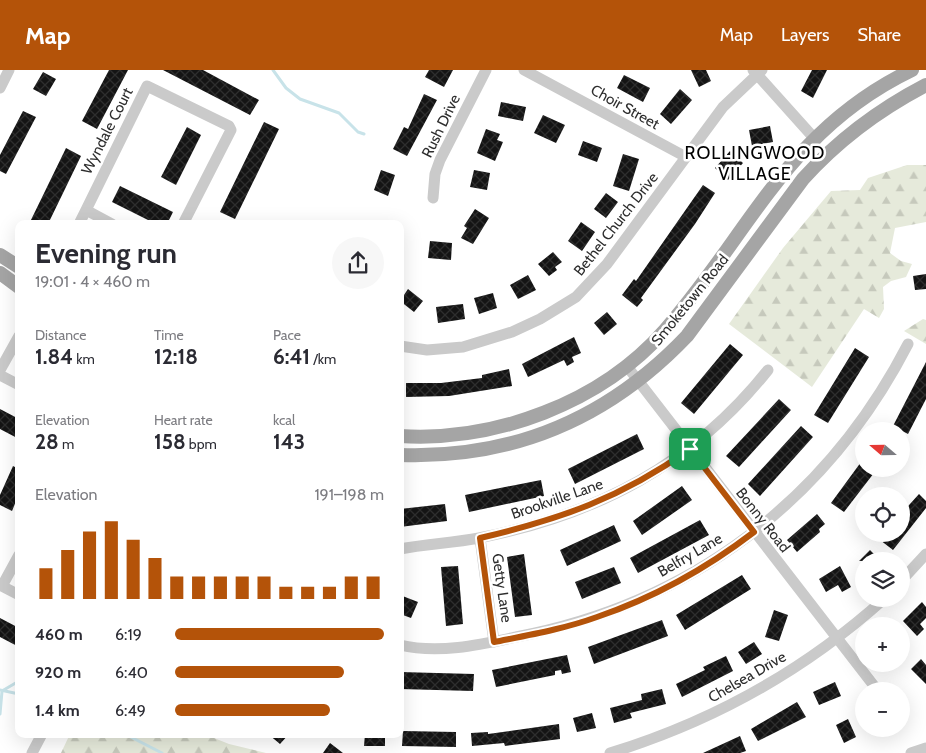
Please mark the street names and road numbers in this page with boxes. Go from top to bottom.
street label: Choir Street [588,81,662,133]
street label: Wyndale Court [77,85,137,177]
street label: Rush Drive [418,91,464,161]
street label: Bethel Church Drive [570,169,662,279]
street label: Smoketown Road [648,251,732,349]
street label: Brookville Lane [509,475,606,523]
street label: Bonny Road [732,484,794,556]
street label: Belfry Lane [654,529,726,581]
street label: Getty Lane [488,552,516,624]
street label: Chelsea Drive [705,647,789,706]

